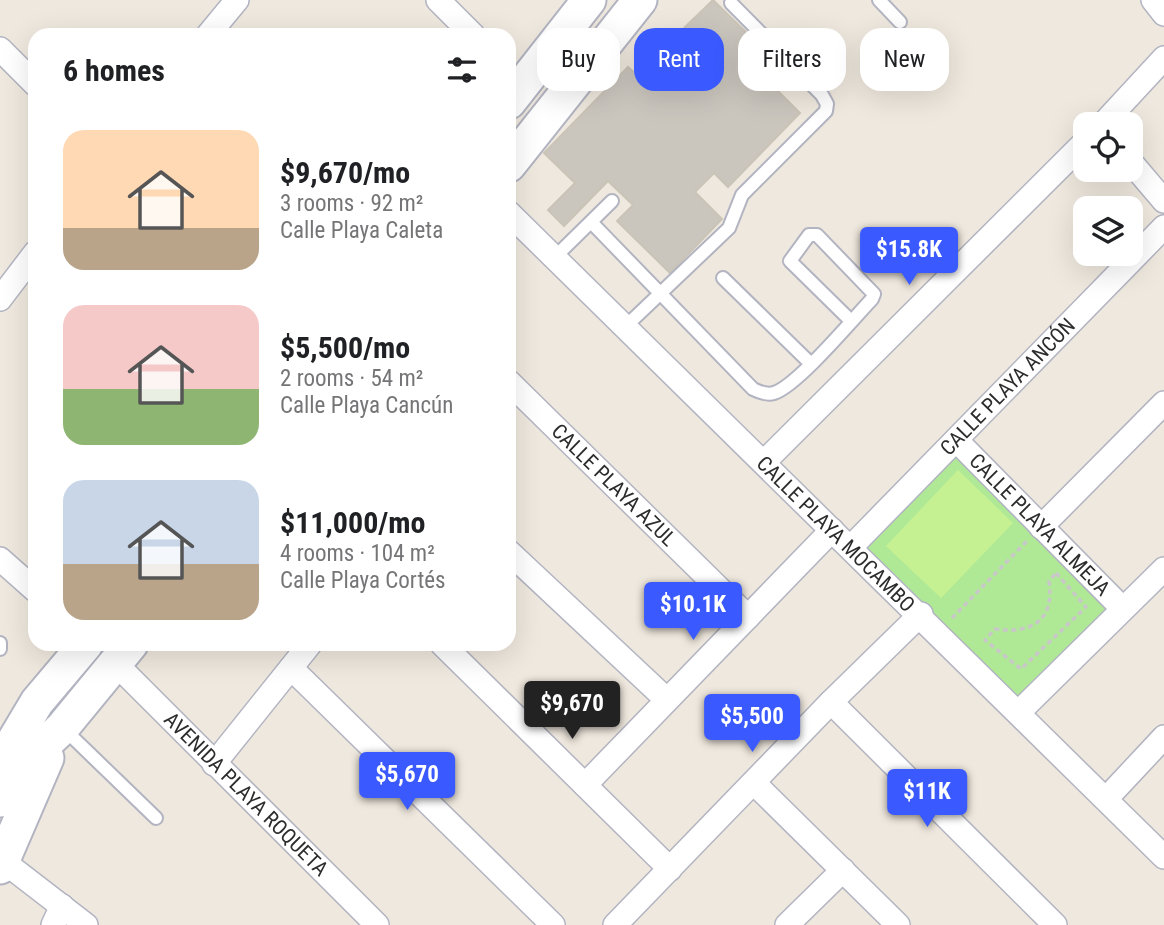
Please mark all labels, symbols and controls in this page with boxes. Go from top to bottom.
chip: Buy [537,28,620,91]
chip: Rent [634,28,724,91]
chip: Filters [738,28,846,91]
chip: New [860,28,949,91]
icon: filters [443,51,481,89]
text: 6 homes [63,53,165,88]
map controls [1073,112,1143,266]
button: locate [1073,112,1143,182]
text: $9,670/mo [280,155,410,190]
icon: home [119,158,203,242]
text: 3 rooms · 92 m² [280,190,423,217]
button: layers [1073,196,1143,266]
text: Calle Playa Caleta [280,217,443,244]
pin: $15.8K [852,228,966,287]
text: $15.8K [876,236,942,263]
street label: CALLE PLAYA ANCÓN [935,313,1080,460]
text: $5,500/mo [280,330,410,365]
icon: home [119,333,203,417]
text: 2 rooms · 54 m² [280,365,423,392]
text: Calle Playa Cancún [280,392,453,419]
street label: CALLE PLAYA AZUL [547,419,681,551]
street label: CALLE PLAYA ALMEJA [964,449,1115,601]
street label: CALLE PLAYA MOCAMBO [752,451,920,617]
text: $11,000/mo [280,505,425,540]
icon: home [119,508,203,592]
text: 4 rooms · 104 m² [280,540,435,567]
text: Calle Playa Cortés [280,567,445,594]
pin: $10.1K [636,582,750,642]
text: $10.1K [660,591,726,618]
pin: $9,670 [515,682,629,741]
text: $9,670 [540,690,604,717]
pin: $5,500 [695,694,809,754]
text: $5,500 [720,703,784,730]
street label: AVENIDA PLAYA ROQUETA [159,707,333,881]
pin: $5,670 [350,752,464,812]
text: $5,670 [375,761,439,788]
pin: $11K [886,770,968,829]
text: $11K [903,778,951,805]

